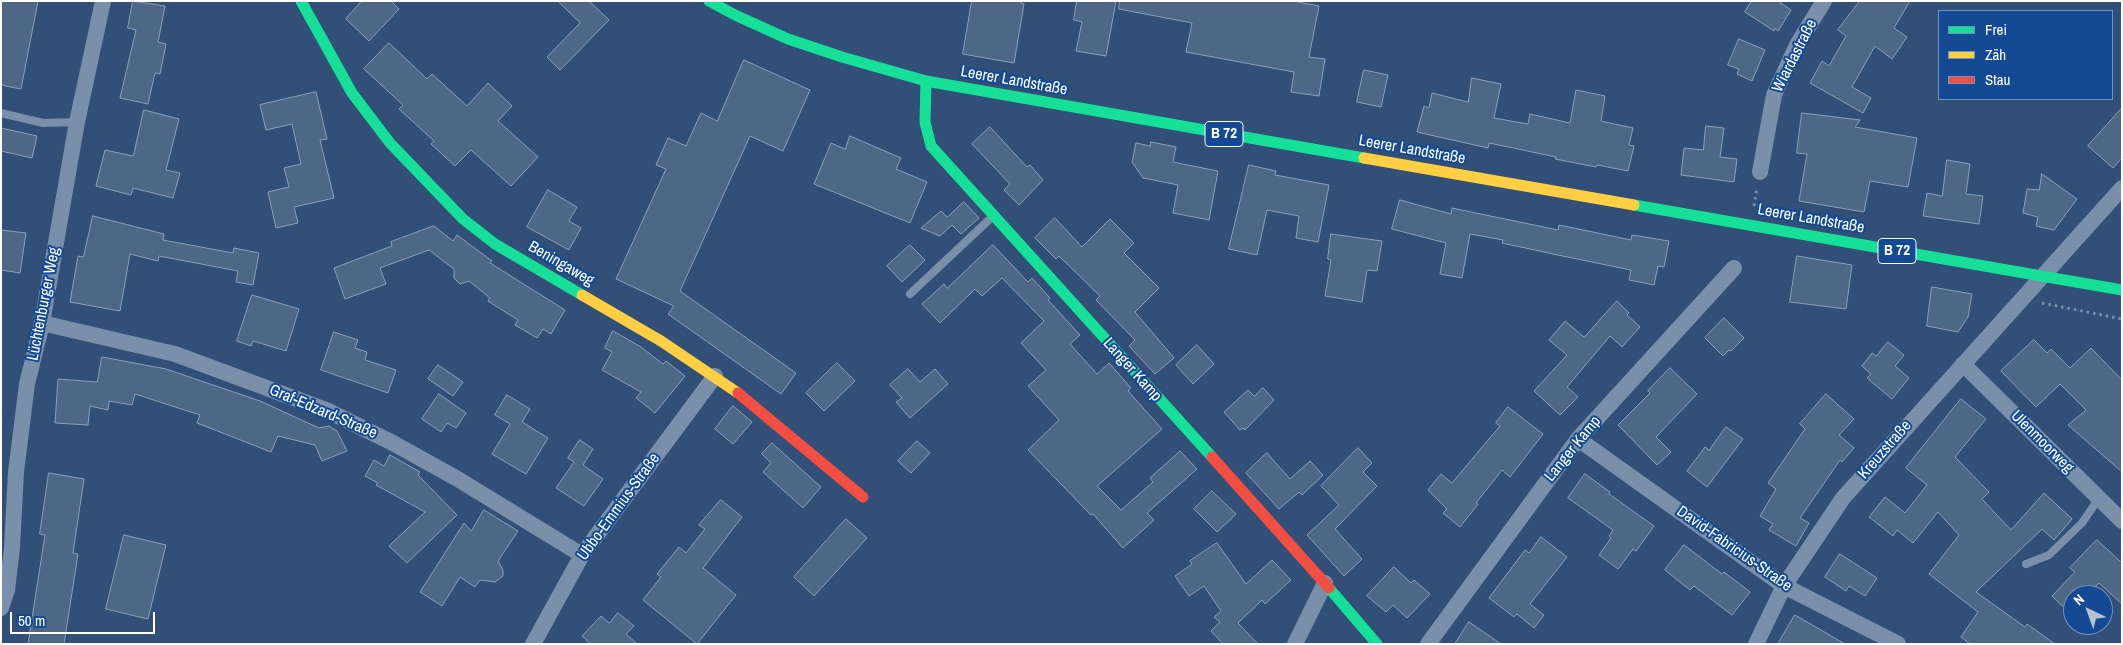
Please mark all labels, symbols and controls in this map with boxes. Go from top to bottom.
legend [1938,10,2113,100]
street label: Wiardastraße [1768,16,1822,96]
text: Frei [1985,19,2007,40]
text: Zäh [1985,44,2006,65]
street label: Leerer Landstraße [959,62,1069,100]
text: Stau [1985,69,2010,90]
road number: B 72 [1205,122,1243,146]
street label: Leerer Landstraße [1357,131,1467,169]
street label: Leerer Landstraße [1756,200,1866,238]
street label: Beningaweg [525,237,597,291]
road number: B 72 [1878,238,1916,264]
street label: Lüchtenburger Weg [24,246,64,362]
street label: Langer Kamp [1099,334,1165,406]
street label: Graf-Edzard-Straße [266,381,380,443]
street label: Ulenmoorweg [2007,407,2077,477]
street label: Langer Kamp [1541,412,1605,486]
street label: Kreuzstraße [1854,417,1916,483]
street label: Ubbo-Emmius-Straße [574,450,664,564]
street label: David-Fabricius-Straße [1673,502,1795,596]
north arrow [2063,585,2113,635]
text: N [2070,590,2088,609]
scale bar [12,602,158,634]
text: 50 m [18,610,45,631]

